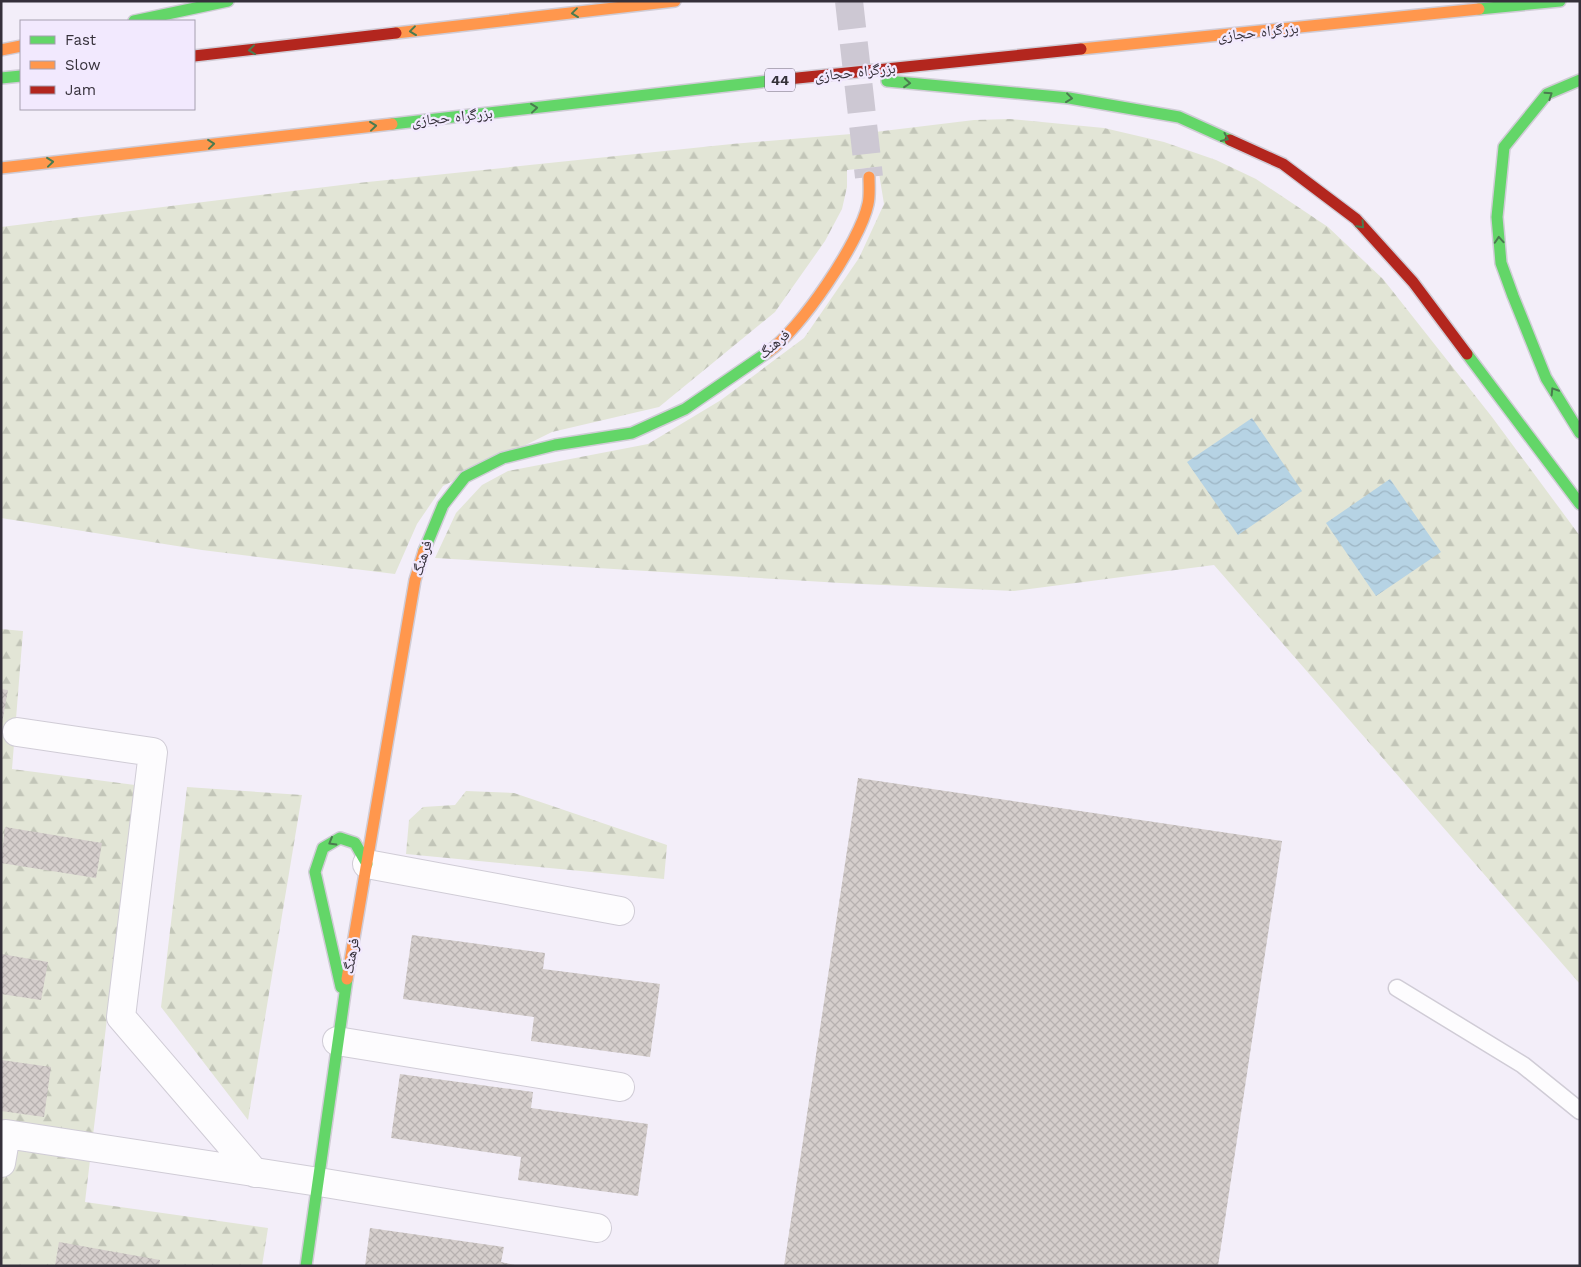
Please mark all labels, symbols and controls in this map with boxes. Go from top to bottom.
one-way arrow [570,7,578,18]
street label: بزرگراه حجازی [1217,19,1300,46]
legend [20,20,195,110]
one-way arrow [409,25,417,36]
text: Fast [65,31,97,49]
one-way arrow [247,44,255,55]
text: Slow [65,56,101,74]
street label: بزرگراه حجازی [814,59,897,86]
road number: 44 [765,68,795,92]
one-way arrow [903,77,911,88]
text: Jam [65,81,96,99]
one-way arrow [1544,91,1553,101]
one-way arrow [1065,92,1073,103]
one-way arrow [530,103,538,114]
street label: بزرگراه حجازی [411,104,494,131]
one-way arrow [369,121,377,132]
one-way arrow [1220,131,1229,142]
one-way arrow [207,139,215,150]
one-way arrow [46,157,54,168]
one-way arrow [1355,220,1364,229]
one-way arrow [1494,236,1505,244]
street label: فرهنگ [755,325,793,363]
one-way arrow [1551,388,1561,397]
street label: فرهنگ [408,538,436,578]
one-way arrow [329,836,338,846]
street label: فرهنگ [339,937,363,975]

